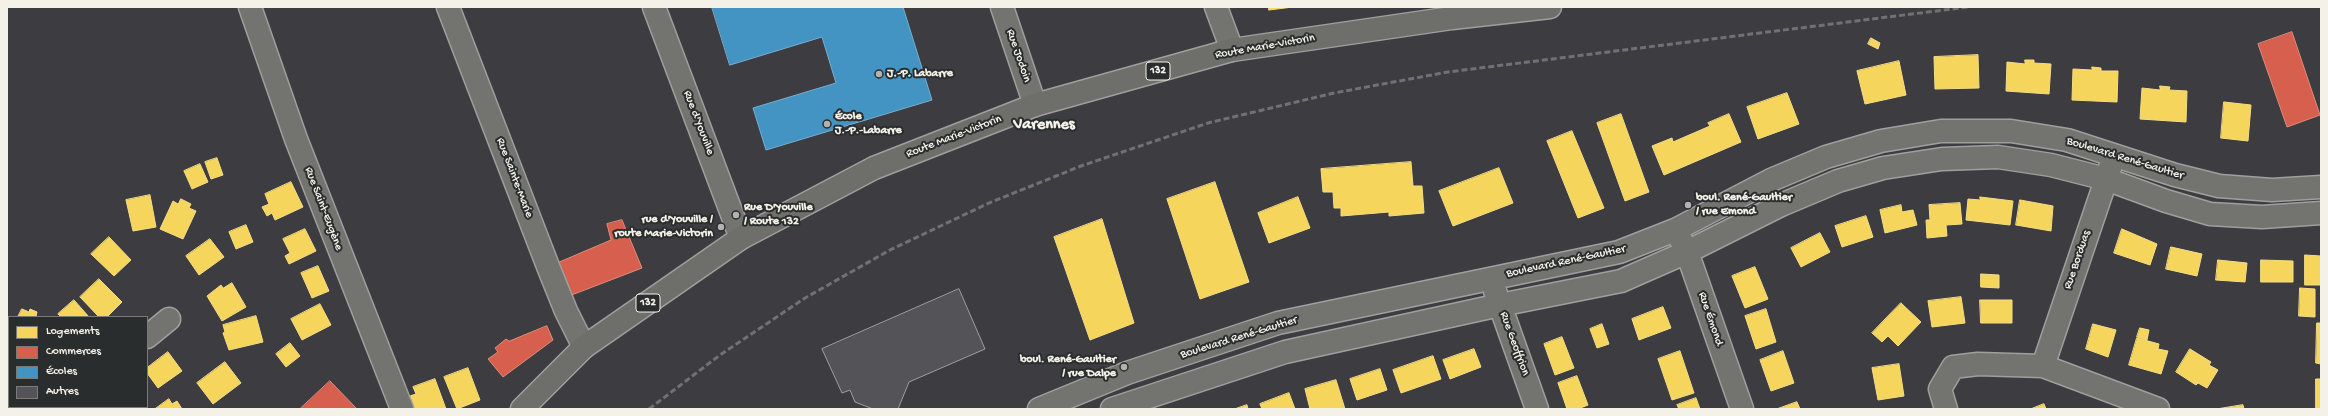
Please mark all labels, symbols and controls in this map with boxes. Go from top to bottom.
street label: Rue Jodoin [1002,28,1034,84]
street label: Route Marie-Victorin [1214,31,1316,63]
road number: 132 [1146,62,1170,80]
place label: J.-P. Labarre [887,67,953,81]
marker: J.-P. Labarre [874,69,884,79]
street label: Rue d'Youville [679,89,717,157]
place label: École J.-P.-Labarre [835,110,902,138]
street label: Route Marie-Victorin [904,112,1004,162]
district label: Varennes [1013,116,1075,136]
marker: École J.-P.-Labarre [822,119,832,129]
street label: Boulevard René-Gaultier [2065,134,2185,184]
street label: Rue Sainte-Marie [492,136,536,220]
street label: Rue Saint-Eugène [300,165,346,253]
place label: boul. René-Gaultier / rue Emond [1696,191,1792,219]
marker: boul. René-Gaultier / rue Emond [1683,200,1693,210]
place label: Rue D'Youville / Route 132 [744,201,813,229]
marker: Rue D'Youville / Route 132 [731,210,741,220]
place label: rue d'Youville / route Marie-Victorin [614,213,713,241]
marker: rue d'Youville / route Marie-Victorin [716,222,726,232]
street label: Rue Borduas [2061,229,2095,291]
street label: Boulevard René-Gaultier [1505,242,1627,282]
street label: Rue Émond [1694,290,1726,348]
road number: 132 [636,294,660,312]
street label: Rue Geoffrion [1496,310,1532,378]
street label: Boulevard René-Gaultier [1179,313,1299,363]
legend [8,316,148,408]
text: Logements [46,325,99,339]
text: Commerces [46,345,101,359]
place label: boul. René-Gaultier / rue Dalpe [1020,353,1116,381]
marker: boul. René-Gaultier / rue Dalpe [1119,362,1129,372]
text: Écoles [46,365,77,379]
text: Autres [46,385,78,399]

